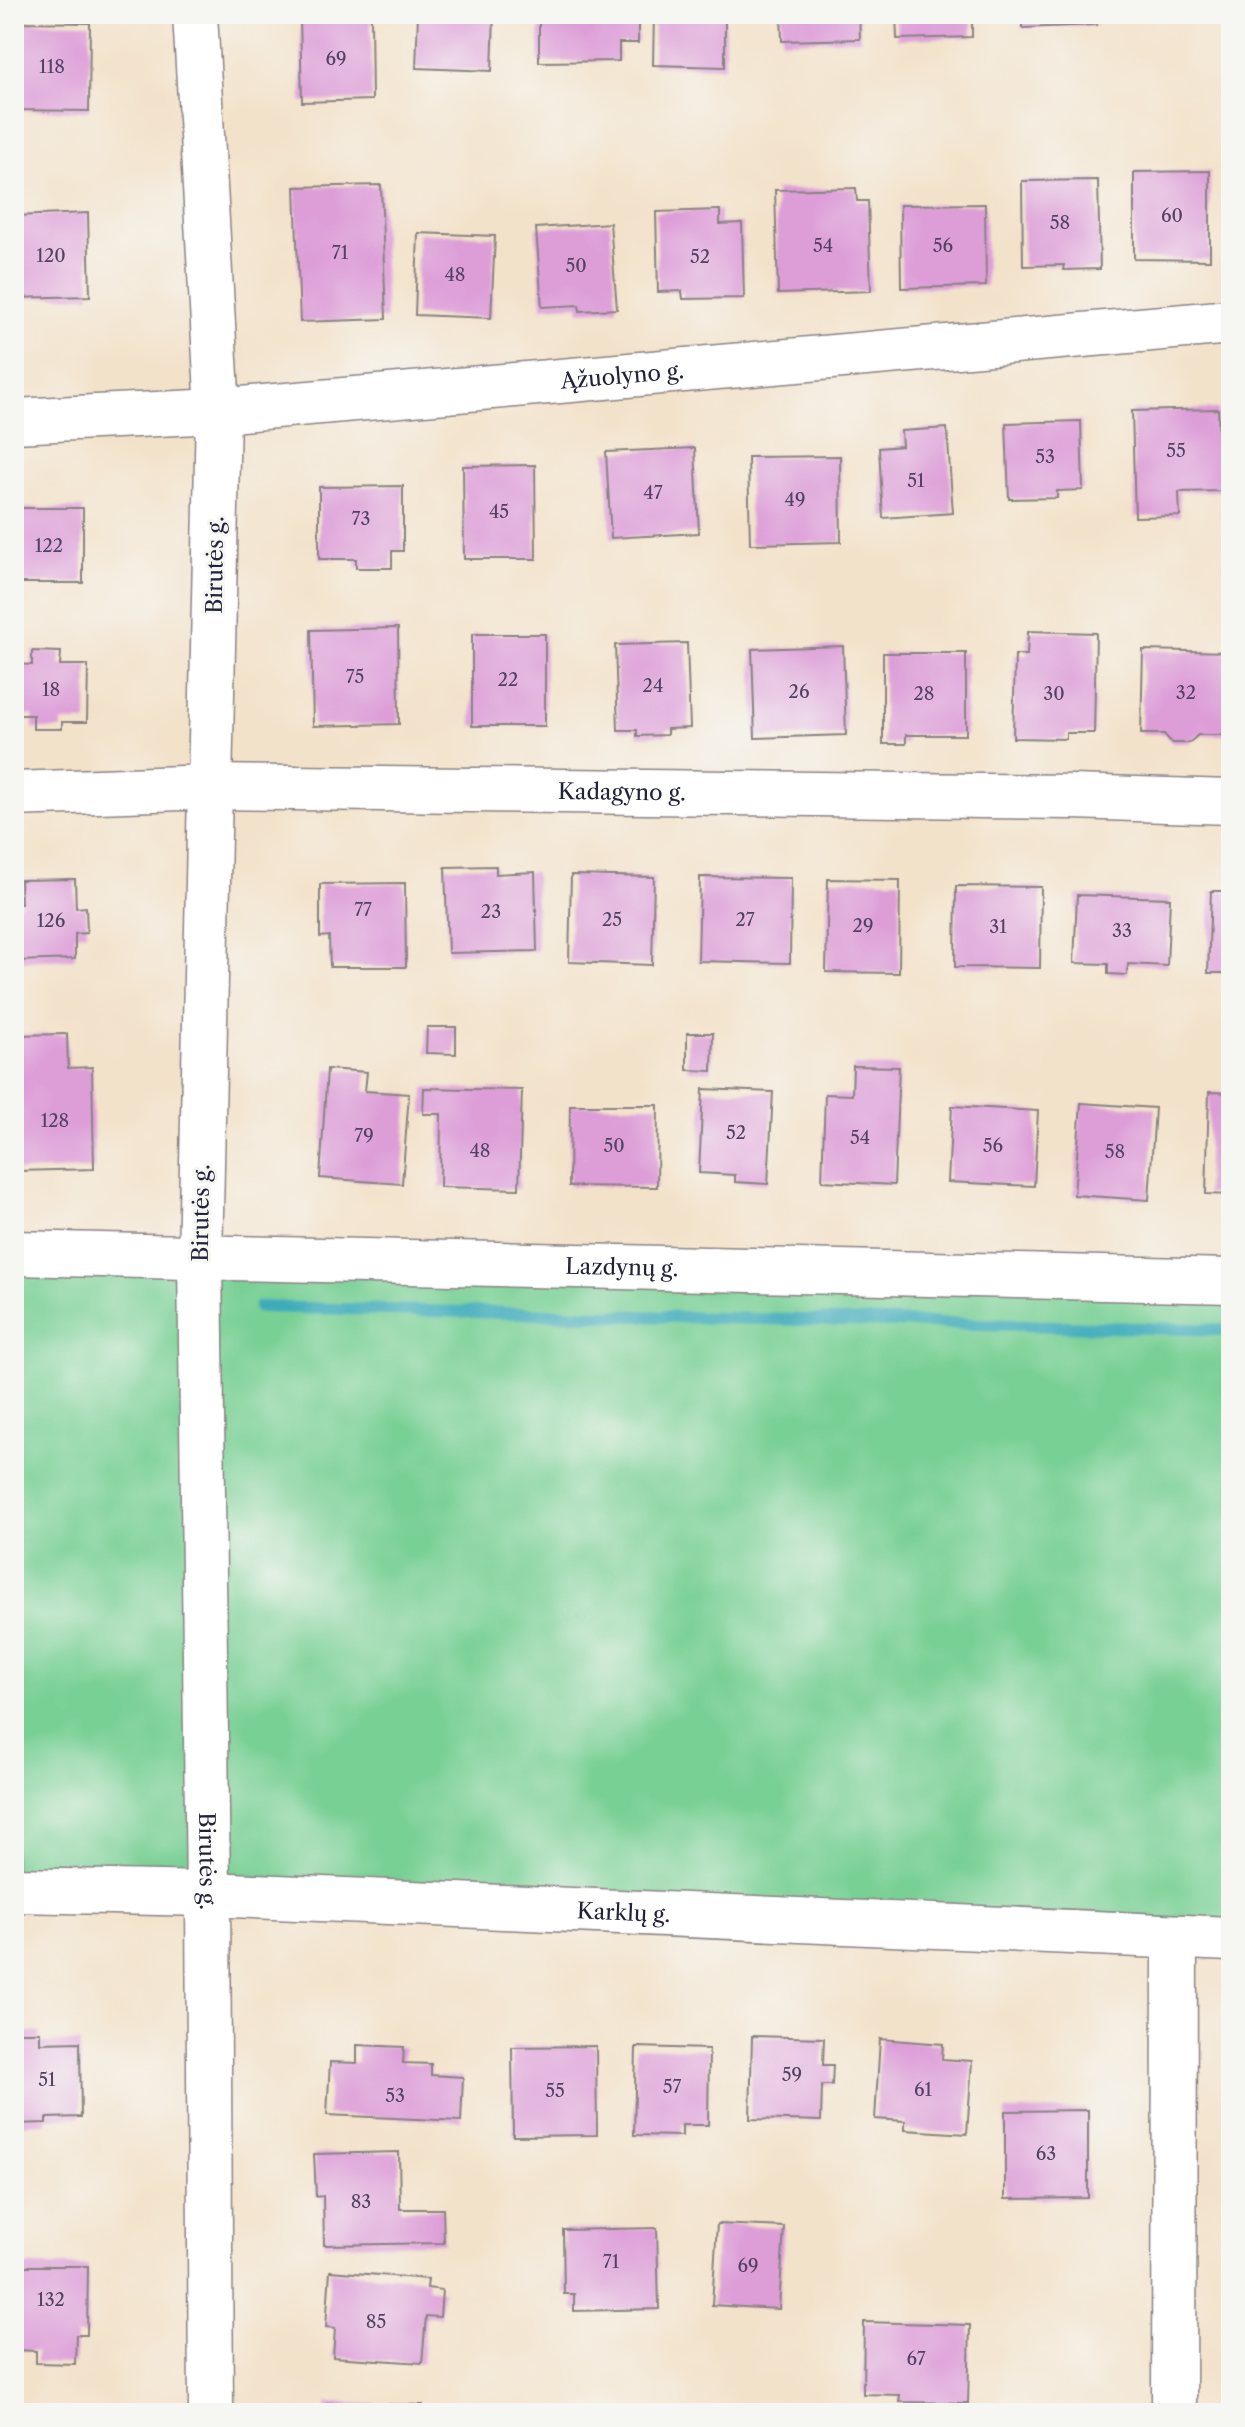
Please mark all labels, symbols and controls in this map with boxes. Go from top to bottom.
house number: 69 [325,48,347,70]
house number: 118 [39,56,65,78]
house number: 60 [1161,205,1183,227]
house number: 58 [1050,212,1070,234]
house number: 54 [813,235,833,257]
house number: 56 [933,235,953,257]
house number: 71 [332,242,349,264]
house number: 120 [36,245,66,267]
house number: 52 [690,246,710,268]
house number: 50 [565,255,587,277]
house number: 48 [444,264,466,286]
street label: Ąžuolyno g. [558,357,685,394]
house number: 55 [1166,440,1186,462]
house number: 53 [1035,446,1055,468]
house number: 51 [907,470,925,492]
house number: 47 [643,482,663,504]
house number: 49 [785,489,805,511]
house number: 45 [489,501,509,523]
house number: 73 [352,508,370,530]
street label: Birutės g. [201,516,229,614]
house number: 122 [35,535,63,557]
house number: 75 [346,666,364,688]
house number: 22 [498,669,518,691]
house number: 24 [643,675,663,697]
house number: 18 [42,679,60,701]
house number: 26 [789,681,809,703]
house number: 32 [1176,682,1196,704]
house number: 28 [913,683,935,705]
house number: 30 [1043,683,1065,705]
street label: Kadagyno g. [558,778,686,806]
house number: 77 [354,899,372,921]
house number: 23 [481,901,501,923]
house number: 25 [602,909,622,931]
house number: 27 [735,909,755,931]
house number: 126 [37,910,65,932]
house number: 29 [853,915,873,937]
house number: 31 [989,916,1007,938]
house number: 33 [1112,920,1132,942]
house number: 128 [41,1110,69,1132]
house number: 52 [726,1122,746,1144]
house number: 79 [354,1125,374,1147]
house number: 54 [850,1127,870,1149]
house number: 50 [603,1135,625,1157]
house number: 56 [983,1135,1003,1157]
house number: 48 [469,1140,491,1162]
house number: 58 [1105,1141,1125,1163]
street label: Birutės g. [187,1164,215,1262]
street label: Lazdynų g. [565,1252,679,1282]
street label: Birutės g. [193,1812,222,1910]
street label: Karklų g. [576,1897,671,1928]
house number: 59 [782,2064,802,2086]
house number: 51 [38,2069,56,2091]
house number: 57 [663,2076,681,2098]
house number: 61 [914,2079,932,2101]
house number: 55 [545,2080,565,2102]
house number: 53 [385,2085,405,2107]
house number: 63 [1036,2143,1056,2165]
house number: 83 [351,2191,371,2213]
house number: 71 [603,2251,620,2273]
house number: 69 [737,2255,759,2277]
house number: 132 [37,2289,65,2311]
house number: 85 [366,2311,386,2333]
house number: 67 [906,2348,926,2370]

